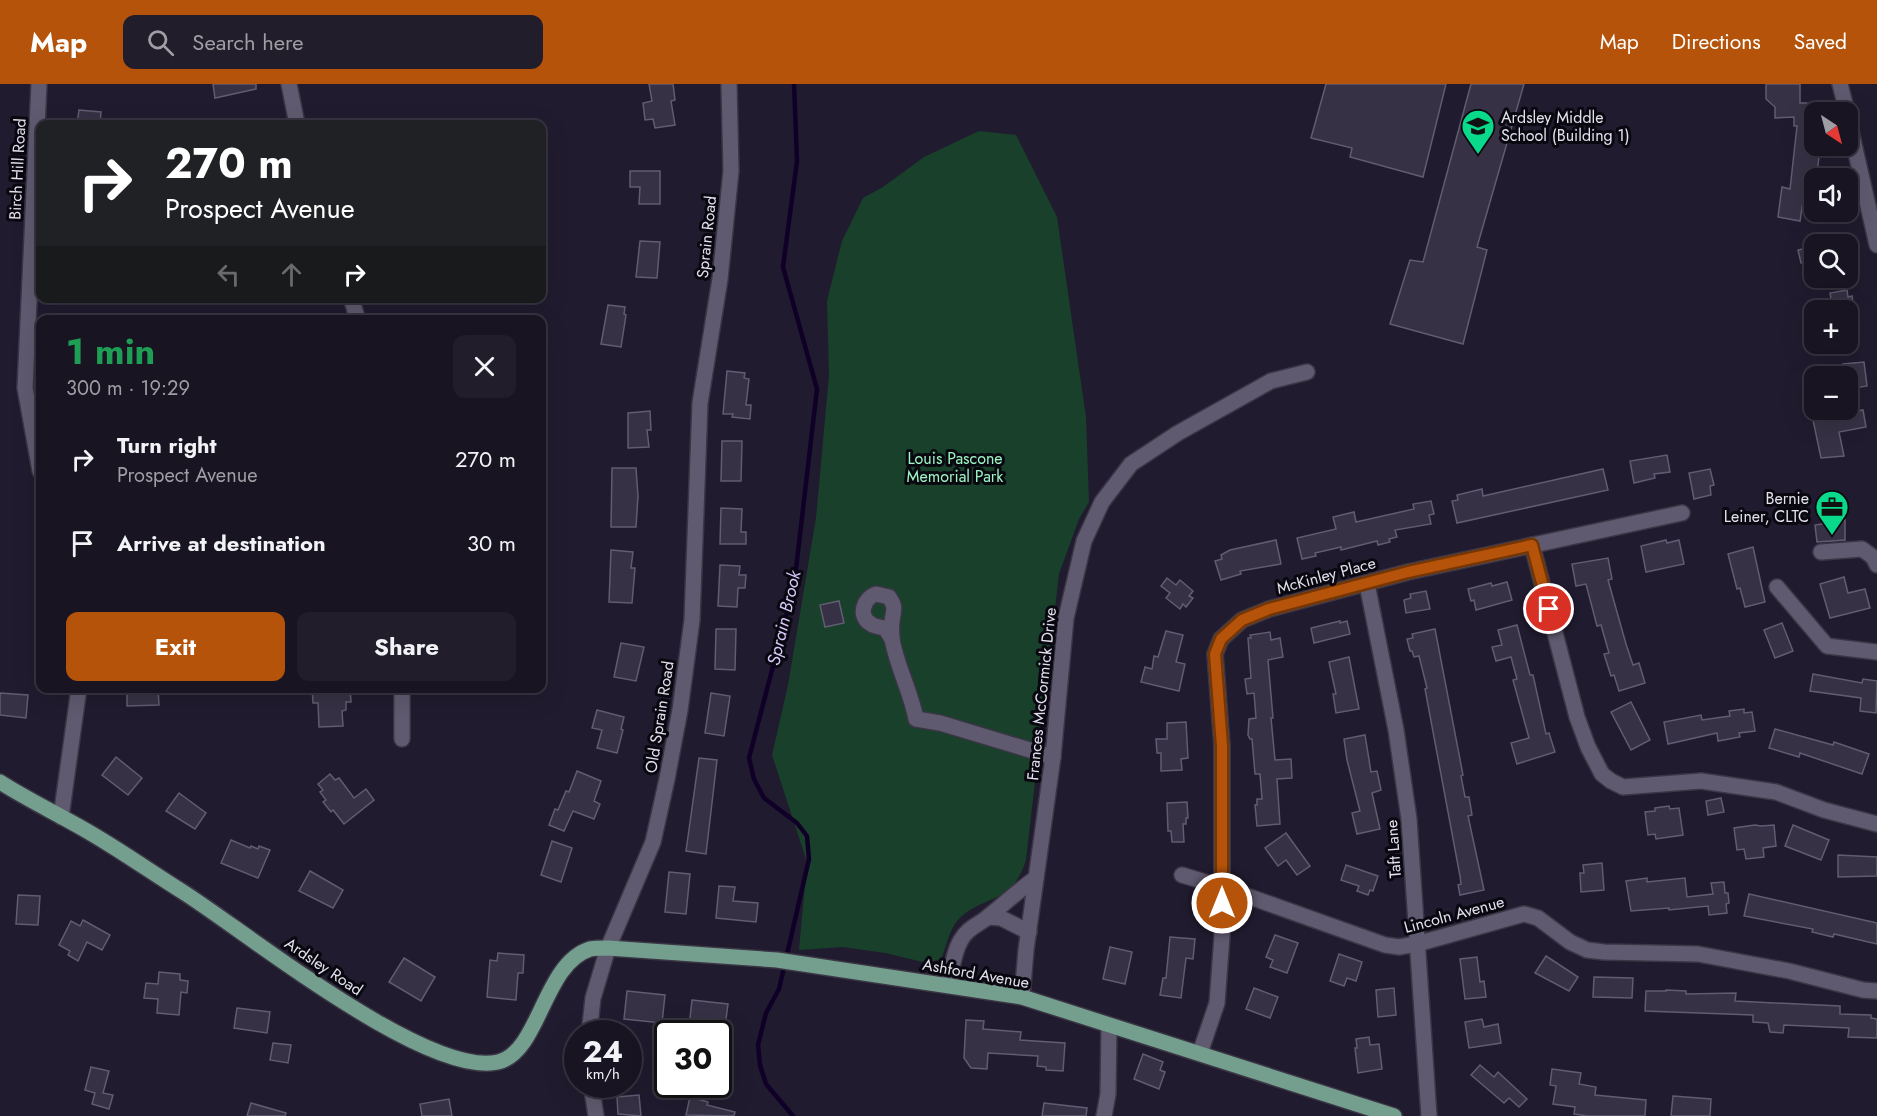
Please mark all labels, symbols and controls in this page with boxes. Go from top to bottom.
search box [123,15,543,69]
text: Map [30,22,87,63]
icon: search [144,26,177,59]
text: Search here [192,26,304,58]
text: Map [1600,27,1639,57]
text: Directions [1672,27,1761,57]
text: Saved [1794,27,1847,57]
north arrow [1804,102,1858,156]
map controls [1804,102,1858,420]
place label: Ardsley Middle School (Building 1) [1501,106,1630,147]
school or university icon: Ardsley Middle School (Building 1) [1460,108,1496,155]
street label: Birch Hill Road [3,118,32,220]
text: 270 m [165,133,293,194]
icon: right [66,144,144,222]
button: sound [1804,168,1858,222]
text: Prospect Avenue [165,189,355,228]
street label: Sprain Road [691,195,722,280]
button: search [1804,234,1858,288]
icon: left [212,258,245,291]
icon: ahead [275,258,308,291]
icon: right [338,258,371,291]
button: + [1804,300,1858,354]
text: 1 min [66,325,155,377]
button: close [453,335,516,398]
button: − [1804,366,1858,420]
text: 300 m · 19:29 [66,374,190,403]
text: Turn right [117,429,217,461]
icon: right [66,443,99,476]
text: 270 m [455,443,516,475]
park label: Louis Pascone Memorial Park [907,447,1004,488]
text: Prospect Avenue [117,461,257,490]
place label: Bernie Leiner, CLTC [1724,487,1809,528]
office icon: Bernie Leiner, CLTC [1814,489,1850,536]
icon: arrive [66,527,99,560]
text: Arrive at destination [117,527,326,559]
text: 30 m [467,527,516,559]
street label: McKinley Place [1274,551,1378,600]
water label: Sprain Brook [760,567,808,668]
pin [1523,583,1574,634]
icon: arrive [1532,592,1565,625]
street label: Frances McCormick Drive [1021,606,1062,782]
button: Exit [66,612,285,681]
button: Share [297,612,516,681]
street label: Old Sprain Road [639,659,680,775]
street label: Taft Lane [1380,819,1407,879]
position arrow [1190,871,1254,935]
street label: Lincoln Avenue [1401,890,1507,939]
street label: Ardsley Road [280,932,367,1001]
street label: Ashford Avenue [921,953,1031,994]
speed limit sign: 30 [654,1020,732,1098]
text: 24 [583,1030,623,1073]
text: km/h [586,1063,620,1085]

